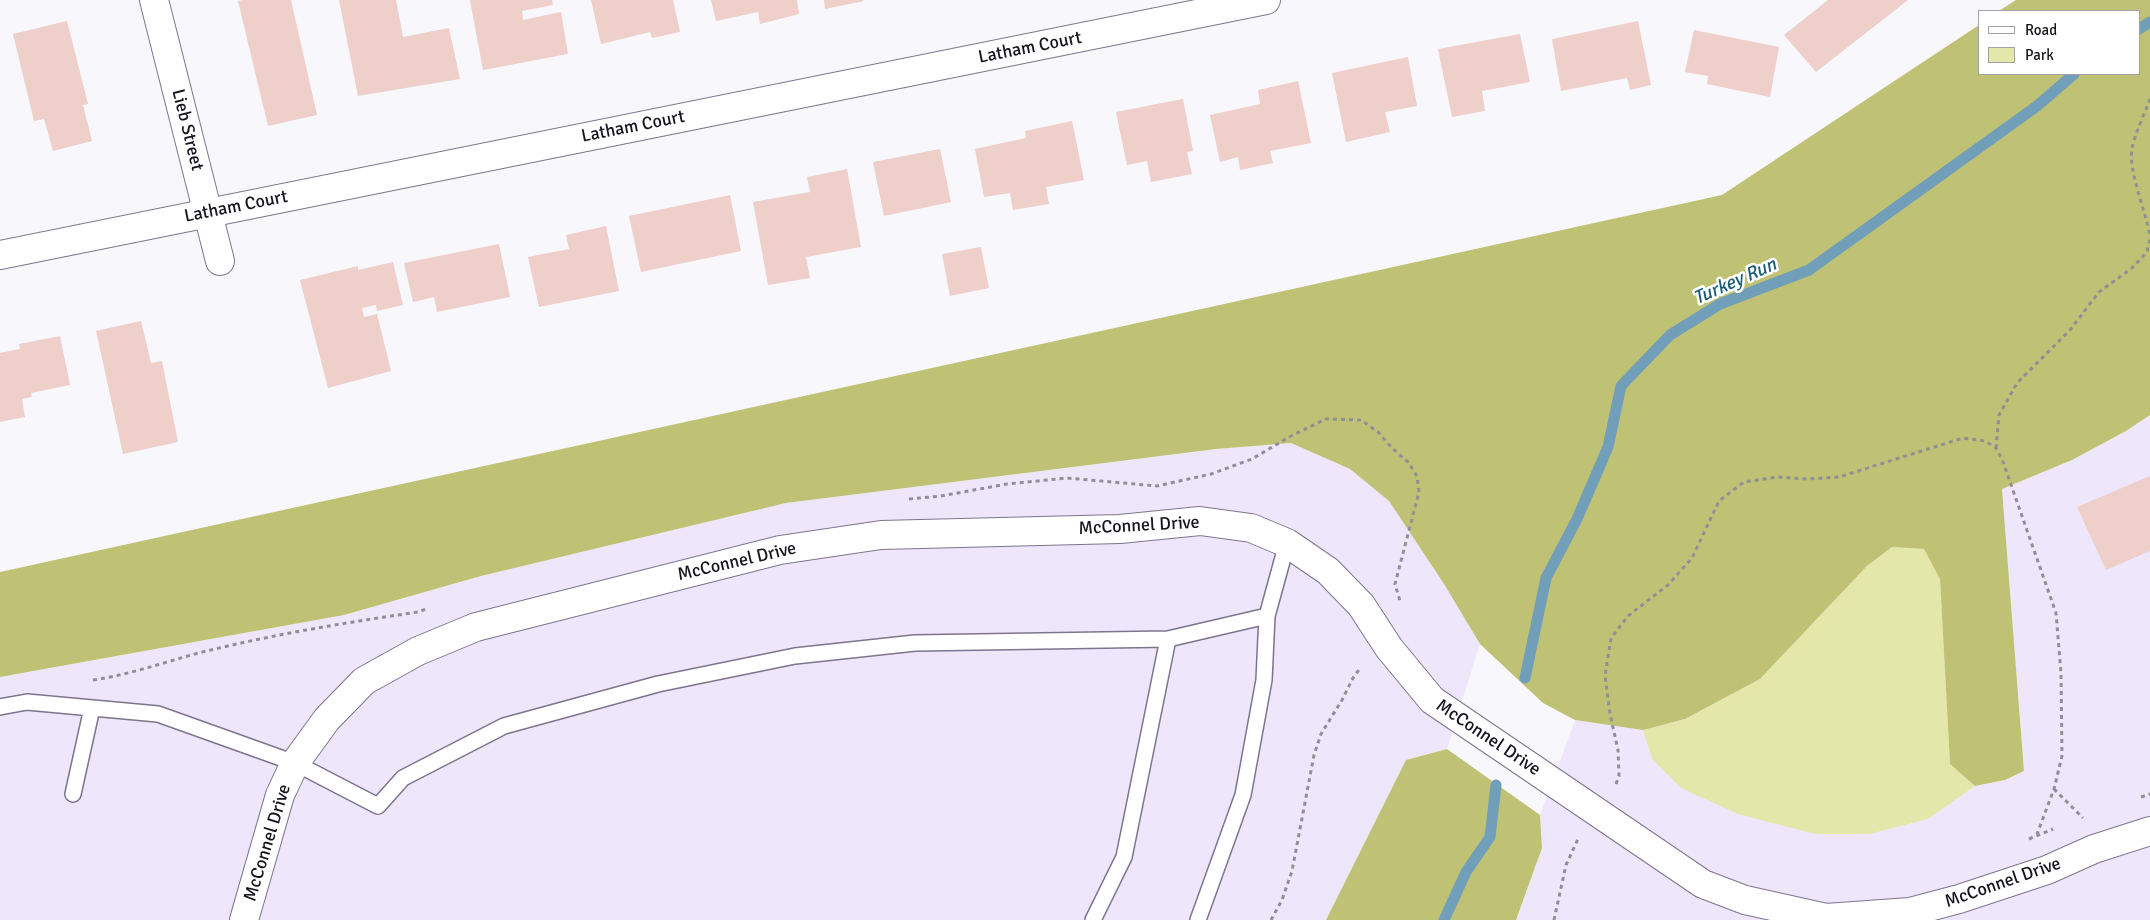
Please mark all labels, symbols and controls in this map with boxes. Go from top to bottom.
legend [1978,10,2140,75]
text: Road [2025,21,2057,39]
street label: Latham Court [976,27,1084,69]
text: Park [2025,46,2054,64]
street label: Lieb Street [166,87,208,173]
street label: Latham Court [579,106,687,148]
street label: Latham Court [182,186,290,228]
water label: Turkey Run [1690,254,1780,310]
street label: McConnel Drive [1078,512,1200,540]
street label: McConnel Drive [675,538,799,586]
street label: McConnel Drive [1432,695,1544,781]
street label: McConnel Drive [240,782,296,904]
street label: McConnel Drive [1942,853,2064,913]

